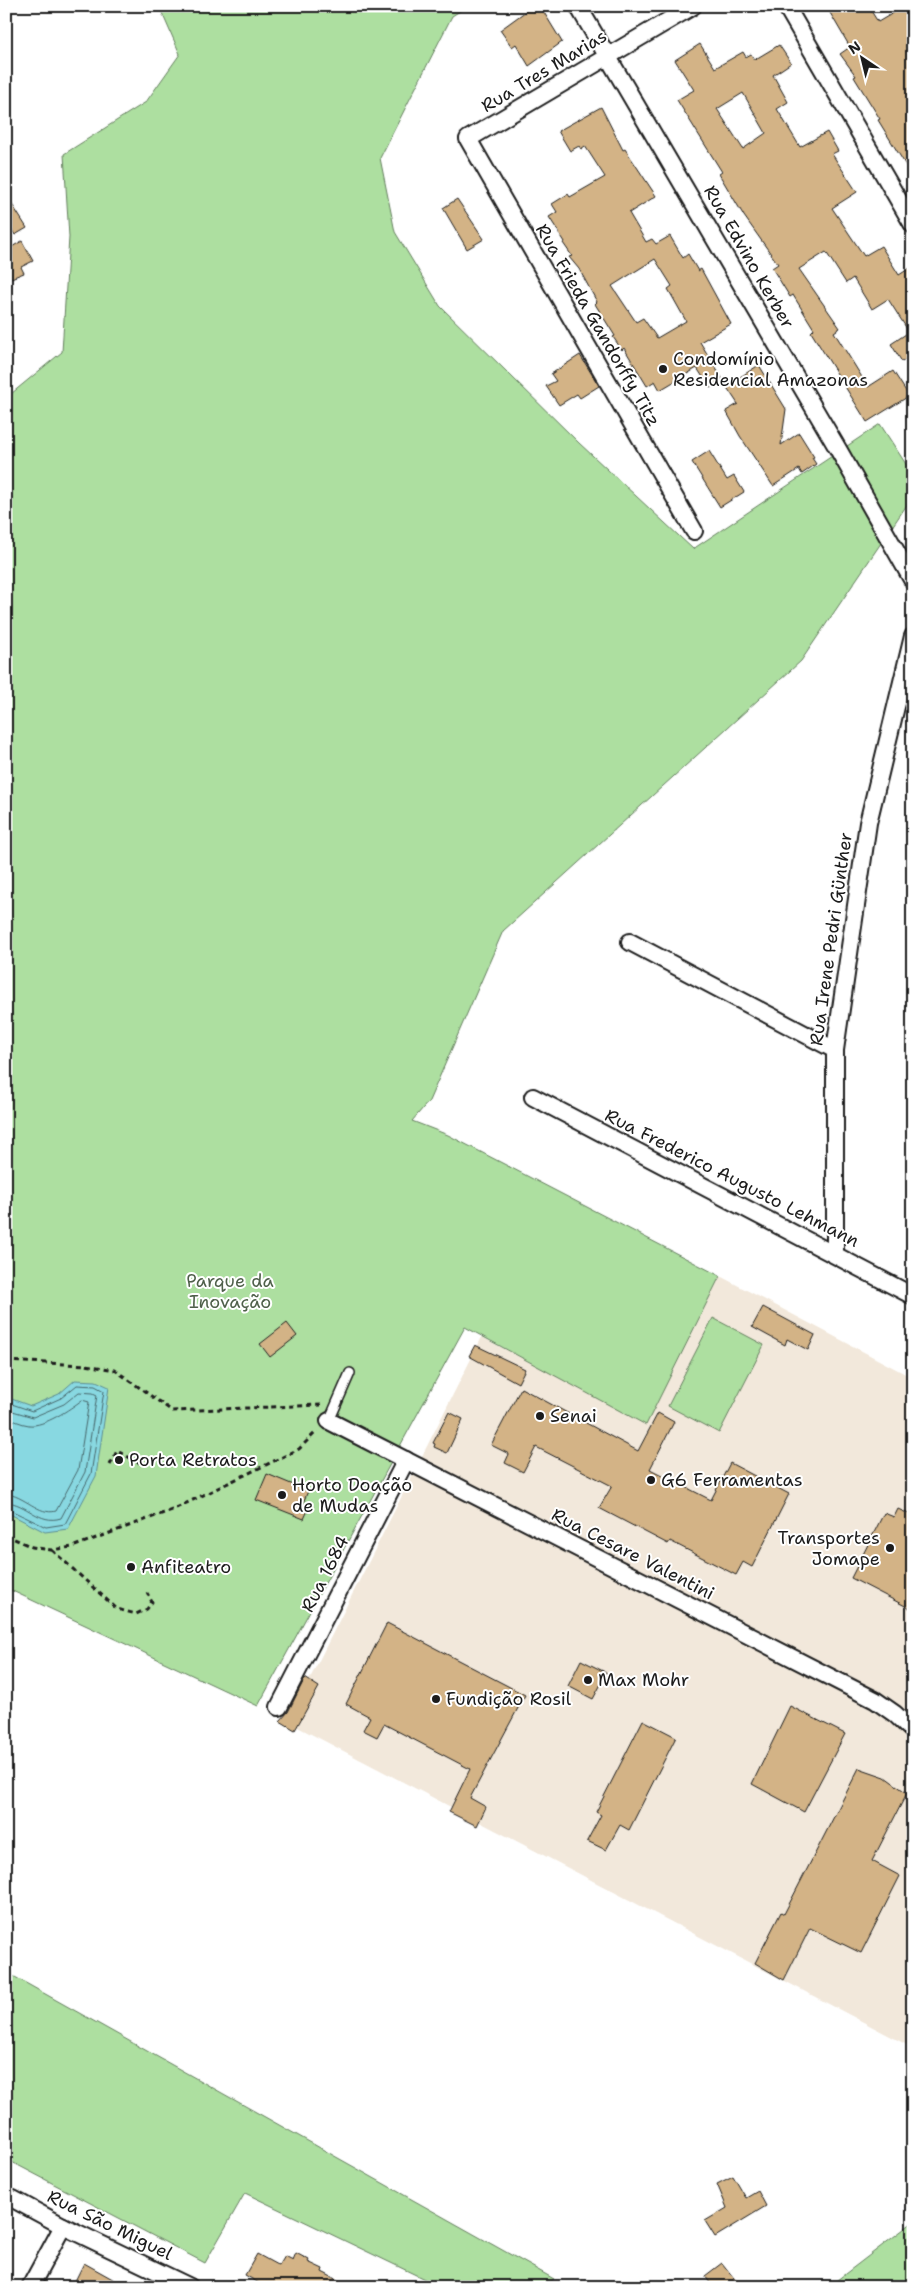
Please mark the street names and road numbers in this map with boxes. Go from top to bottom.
street label: Rua Tres Marias [477,24,611,118]
street label: Rua Edvino Kerber [698,181,800,333]
street label: Rua Frieda Gandorffy Titz [530,219,666,431]
street label: Rua Irene Pedri Günther [804,831,858,1047]
street label: Rua Frederico Augusto Lehmann [601,1103,863,1253]
street label: Rua Cesare Valentini [547,1503,719,1605]
street label: Rua 1684 [296,1532,354,1616]
street label: Rua São Miguel [43,2184,177,2266]

